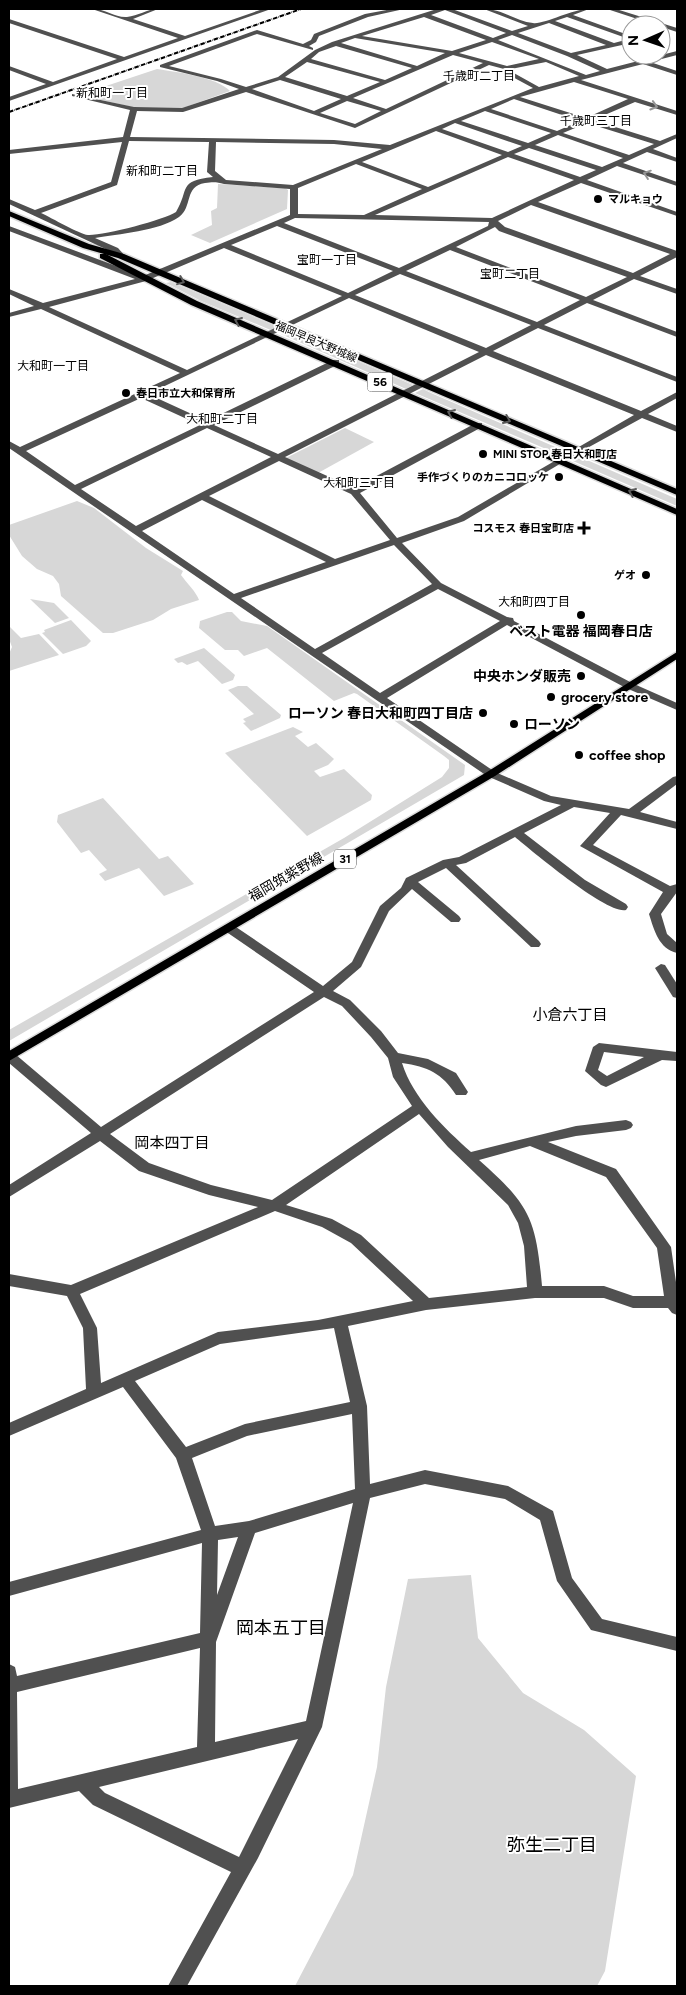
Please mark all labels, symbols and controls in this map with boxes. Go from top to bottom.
north arrow [621,15,671,65]
text: N [625,35,642,46]
district label: 千歳町二丁目 [443,69,515,83]
district label: 新和町一丁目 [76,86,148,100]
one-way arrow [650,101,658,111]
district label: 千歳町三丁目 [560,114,632,128]
district label: 新和町二丁目 [126,164,198,178]
one-way arrow [644,170,652,180]
marker: マルキョウ [592,193,604,205]
place label: マルキョウ [608,193,663,206]
district label: 宝町一丁目 [297,253,357,267]
district label: 宝町二丁目 [480,267,540,281]
one-way arrow [176,275,185,286]
one-way arrow [234,317,243,328]
street label: 福岡早良大野城線 [273,319,359,365]
district label: 大和町一丁目 [17,359,89,373]
road number: 56 [368,372,392,392]
marker: 春日市立大和保育所 [120,387,132,399]
place label: 春日市立大和保育所 [136,387,235,400]
one-way arrow [448,409,456,419]
district label: 大和町二丁目 [186,412,258,426]
one-way arrow [503,415,511,425]
marker: MINI STOP 春日大和町店 [477,448,489,460]
place label: MINI STOP 春日大和町店 [493,448,617,461]
place label: 手作づくりのカニコロッケ [417,471,549,484]
marker: 手作づくりのカニコロッケ [553,471,565,483]
district label: 大和町三丁目 [323,476,395,490]
one-way arrow [628,488,637,499]
place label: コスモス 春日宝町店 [472,522,574,535]
marker: コスモス 春日宝町店 [578,522,590,534]
place label: ゲオ [614,569,636,582]
marker: ゲオ [640,569,652,581]
district label: 大和町四丁目 [498,595,570,609]
marker: ベスト電器 福岡春日店 [575,609,587,621]
place label: ベスト電器 福岡春日店 [509,623,653,640]
place label: 中央ホンダ販売 [473,668,571,685]
marker: 中央ホンダ販売 [575,670,587,682]
place label: grocery store [561,689,648,706]
marker: grocery store [545,691,557,703]
place label: ローソン 春日大和町四丁目店 [288,705,473,722]
marker: ローソン 春日大和町四丁目店 [477,707,489,719]
place label: ローソン [524,716,580,733]
marker: ローソン [508,718,520,730]
place label: coffee shop [589,747,666,764]
marker: coffee shop [573,749,585,761]
street label: 福岡筑紫野線 [245,849,327,905]
road number: 31 [334,850,356,869]
district label: 小倉六丁目 [532,1006,608,1024]
district label: 岡本四丁目 [134,1134,210,1152]
district label: 岡本五丁目 [236,1617,326,1639]
district label: 弥生二丁目 [507,1834,597,1856]

